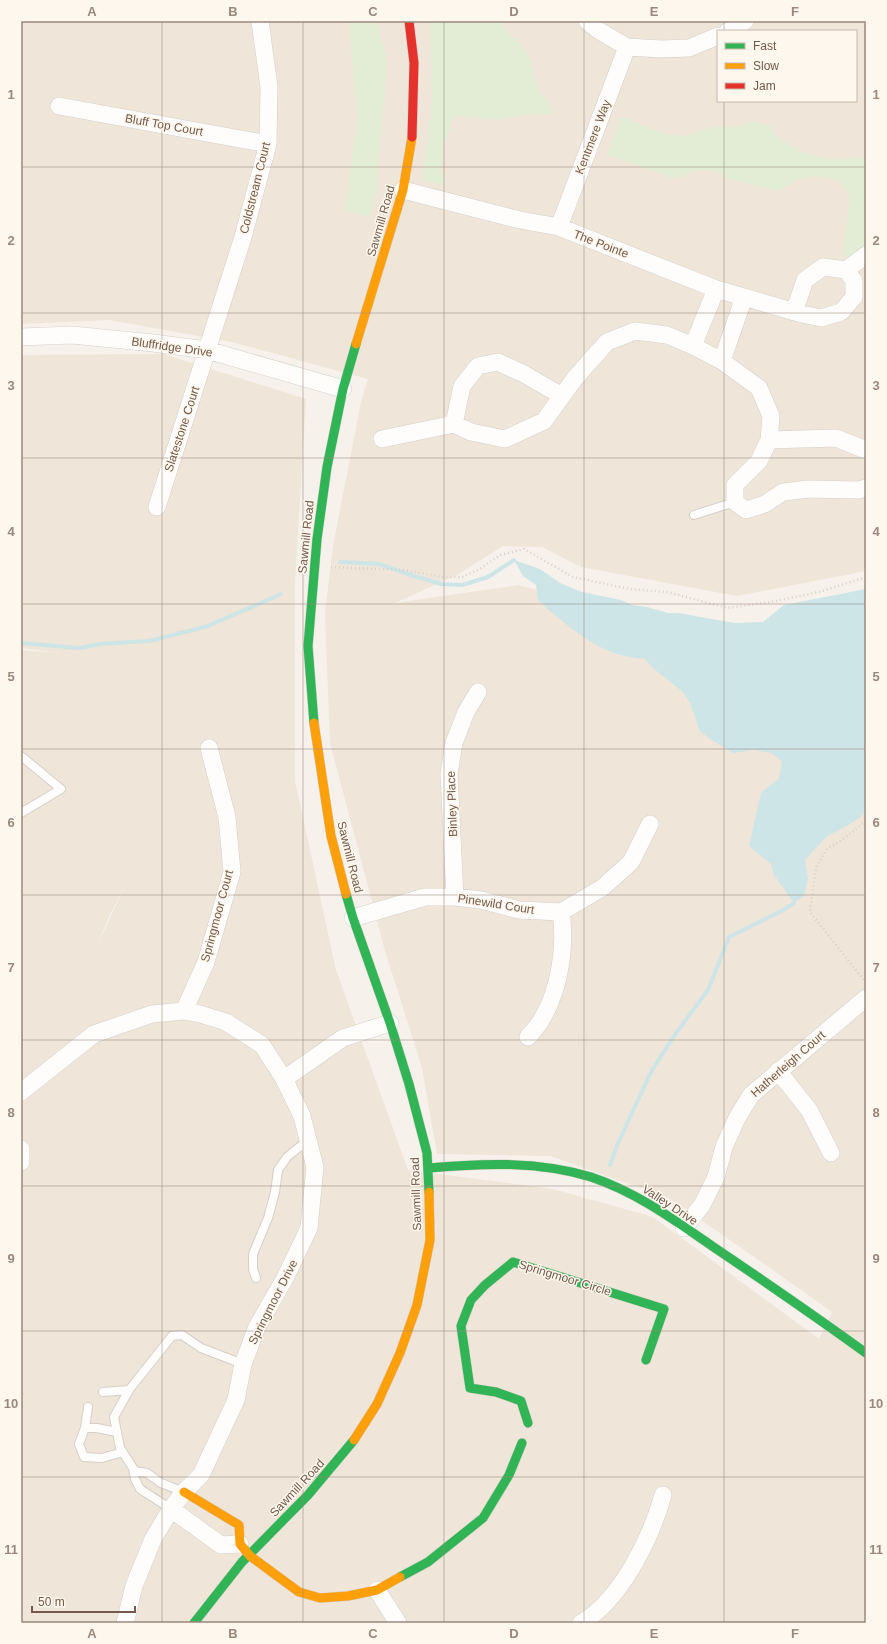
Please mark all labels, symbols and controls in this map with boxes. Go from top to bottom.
text: A [87,4,97,19]
text: B [228,4,238,19]
text: C [368,4,378,19]
text: D [509,4,519,19]
text: E [650,4,659,19]
text: F [791,4,799,19]
legend [717,30,857,102]
text: Fast [753,39,777,53]
text: Slow [753,59,779,73]
text: Jam [753,79,776,93]
text: 1 [7,87,15,102]
text: 1 [872,87,880,102]
street label: Kentmere Way [572,98,614,176]
street label: Bluff Top Court [124,111,205,139]
street label: Coldstream Court [237,140,273,235]
street label: Sawmill Road [364,184,398,258]
street label: The Pointe [571,227,631,261]
text: 2 [7,233,15,248]
text: 2 [872,233,880,248]
street label: Bluffridge Drive [131,334,214,360]
text: 3 [7,378,15,393]
text: 3 [872,378,880,393]
street label: Slatestone Court [162,384,203,474]
street label: Sawmill Road [295,500,317,574]
text: 4 [7,524,15,539]
text: 4 [872,524,880,539]
text: 5 [7,669,15,684]
text: 5 [872,669,880,684]
street label: Binley Place [444,770,460,837]
text: 6 [7,815,15,830]
text: 6 [872,815,880,830]
street label: Sawmill Road [334,820,366,894]
street label: Springmoor Court [198,868,236,964]
street label: Pinewild Court [457,891,536,917]
text: 7 [7,960,15,975]
text: 7 [872,960,880,975]
street label: Hatherleigh Court [748,1027,829,1100]
text: 8 [7,1105,15,1120]
text: 8 [872,1105,880,1120]
street label: Sawmill Road [408,1157,424,1231]
street label: Valley Drive [640,1182,701,1228]
text: 9 [7,1251,15,1266]
text: 9 [872,1251,880,1266]
street label: Springmoor Drive [246,1257,301,1347]
street label: Springmoor Circle [517,1257,613,1299]
text: 10 [4,1396,18,1411]
text: 10 [869,1396,883,1411]
street label: Sawmill Road [267,1456,327,1520]
text: 11 [4,1542,18,1557]
text: 11 [869,1542,883,1557]
scale bar [32,1588,135,1614]
text: 50 m [38,1595,65,1609]
text: A [87,1626,97,1641]
text: B [228,1626,238,1641]
text: C [368,1626,378,1641]
text: D [509,1626,519,1641]
text: E [650,1626,659,1641]
text: F [791,1626,799,1641]

